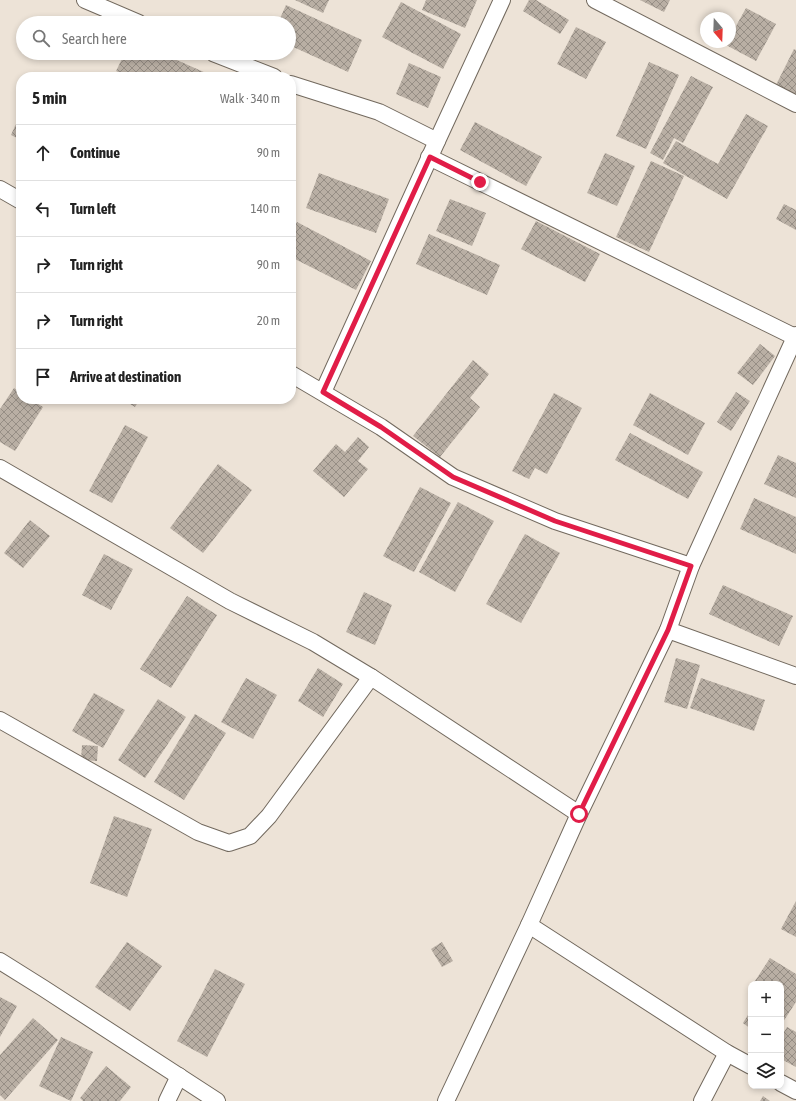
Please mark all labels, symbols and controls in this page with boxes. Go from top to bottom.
north arrow [700,12,736,48]
search box [16,16,296,60]
icon: search [30,27,52,49]
text: Search here [62,30,127,47]
text: 5 min [32,88,67,108]
text: Walk · 340 m [220,91,280,106]
icon: ahead [32,142,54,164]
text: Continue [70,144,120,161]
text: 90 m [257,145,280,160]
route end [471,173,489,191]
icon: left [32,198,54,220]
text: Turn left [70,200,116,217]
text: 140 m [251,201,280,216]
icon: right [32,254,54,276]
text: Turn right [70,256,123,273]
text: 90 m [257,257,280,272]
icon: right [32,310,54,332]
text: Turn right [70,312,123,329]
text: 20 m [257,313,280,328]
icon: arrive [32,366,54,388]
text: Arrive at destination [70,368,181,385]
route start [570,805,588,823]
map controls [748,981,784,1089]
button: + [748,981,784,1017]
button: − [748,1017,784,1053]
button: layers [748,1053,784,1089]

